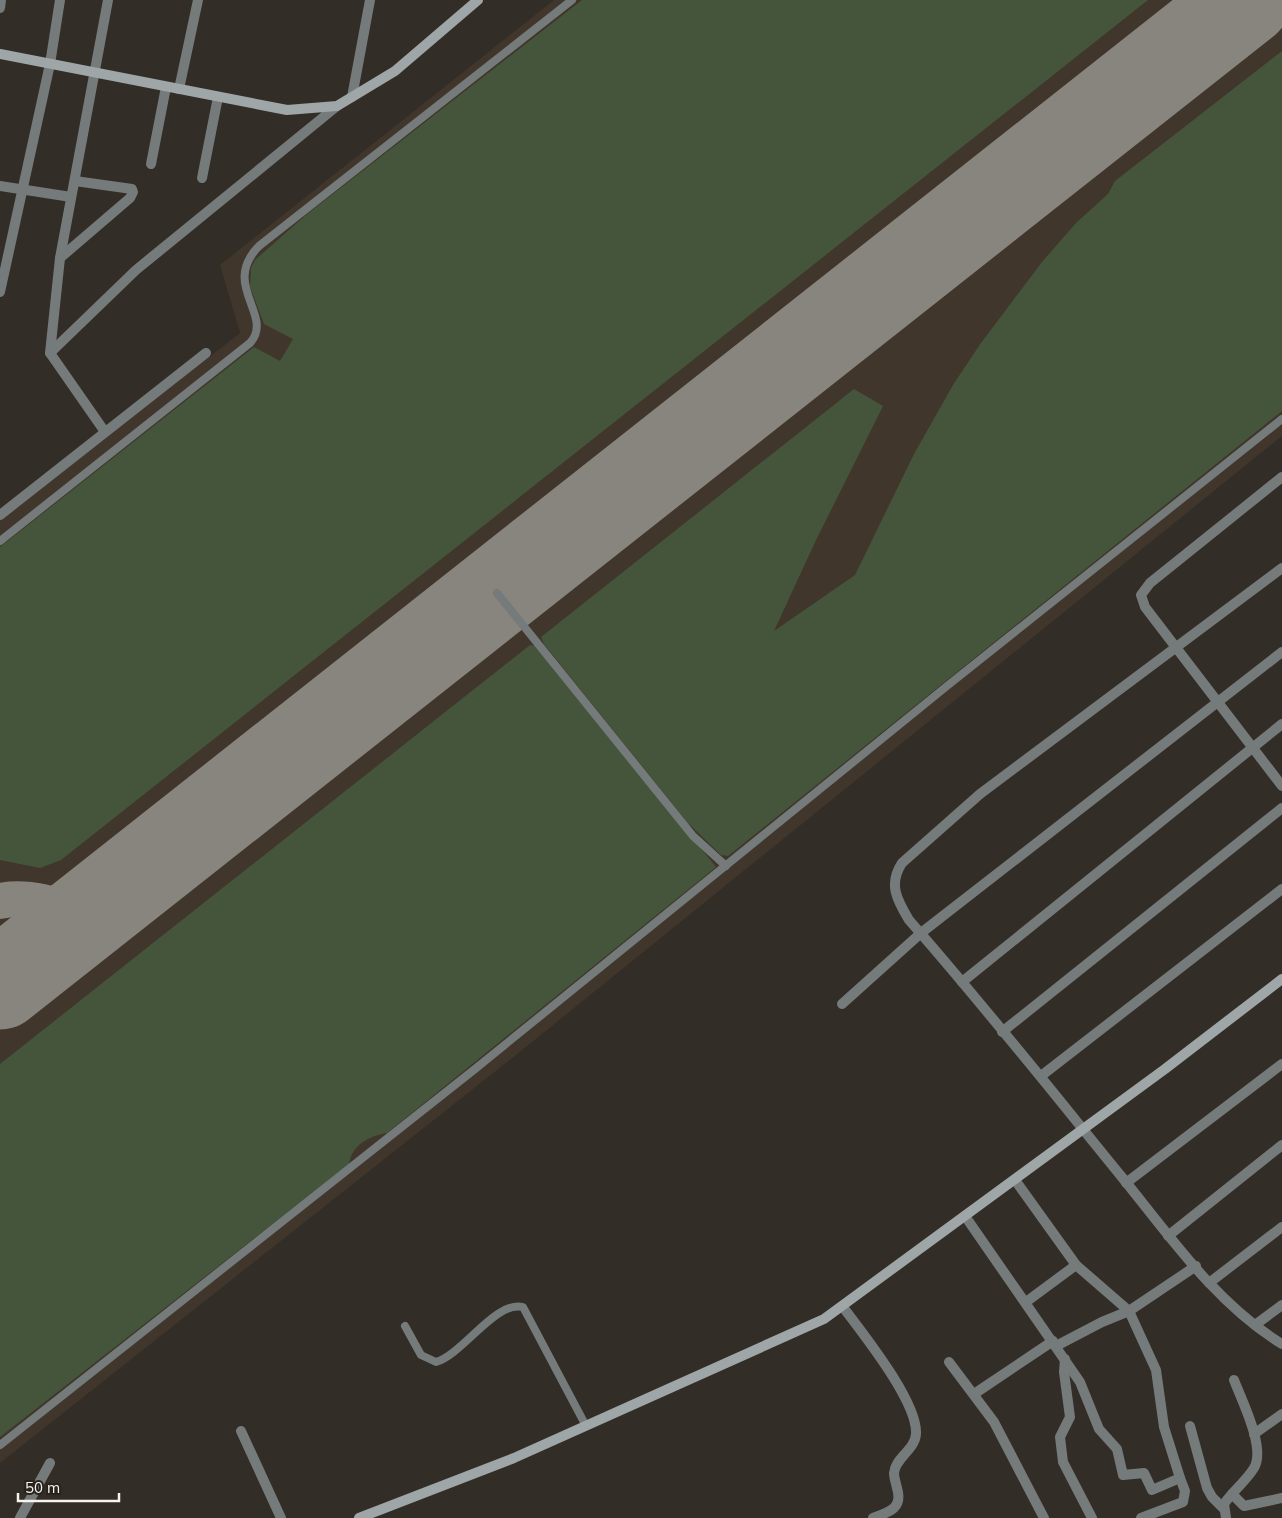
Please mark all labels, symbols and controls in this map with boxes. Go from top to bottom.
scale bar [18,1470,119,1502]
text: 50 m [25,1478,60,1497]

